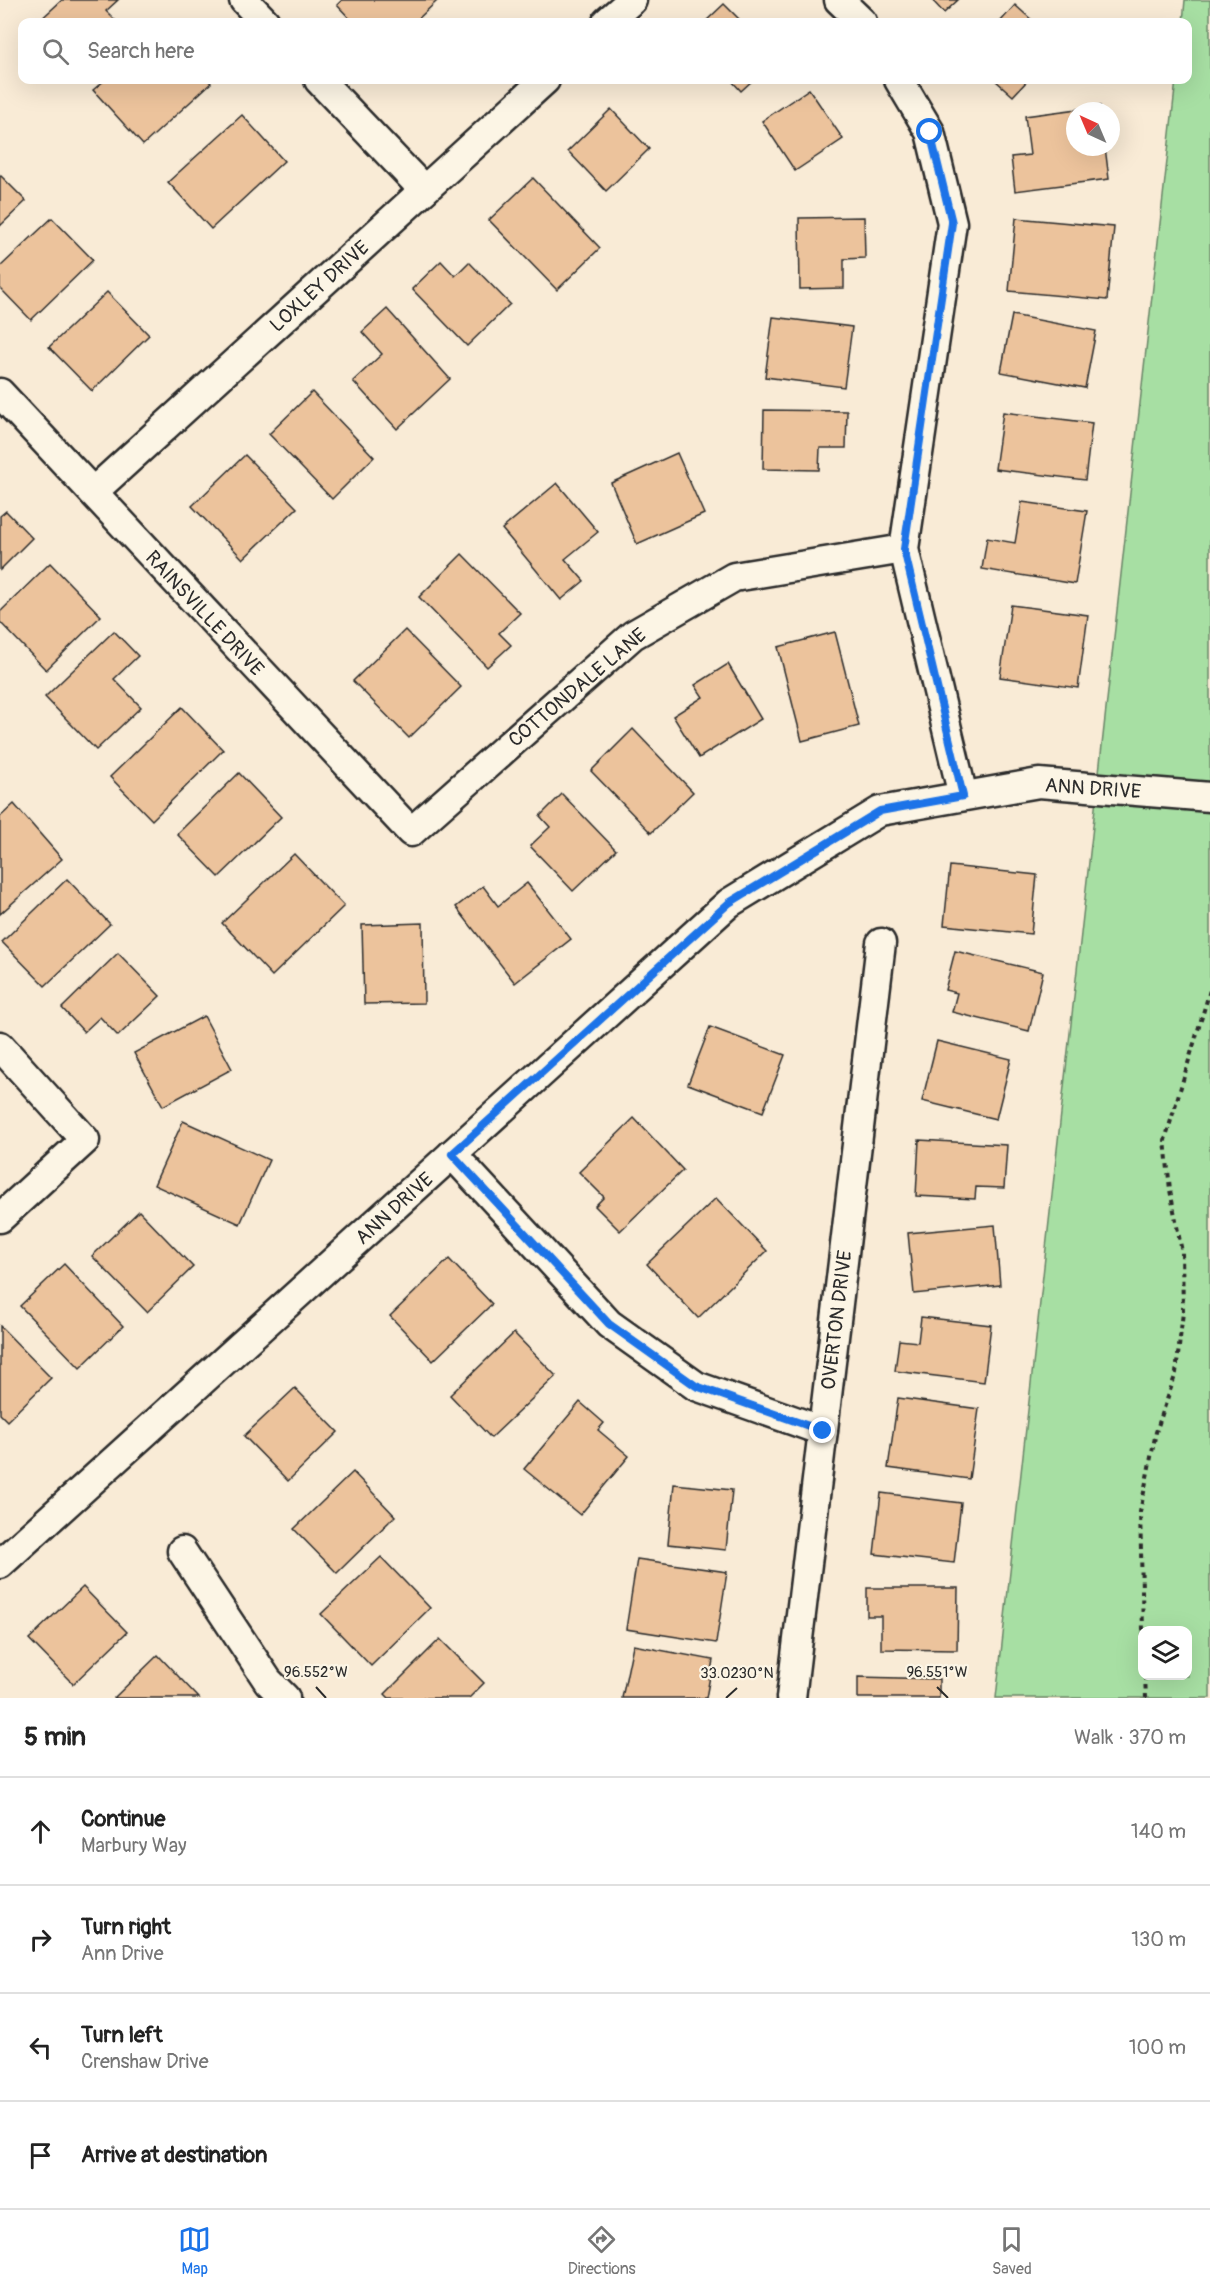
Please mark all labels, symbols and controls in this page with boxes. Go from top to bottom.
search box [18,18,1192,84]
icon: search [39,35,72,68]
text: Search here [87,37,194,65]
north arrow [1066,102,1120,156]
route start [916,118,942,144]
street label: LOXLEY DRIVE [264,235,374,338]
street label: RAINSVILLE DRIVE [140,545,269,681]
street label: COTTONDALE LANE [503,622,651,752]
street label: ANN DRIVE [1044,773,1142,804]
street label: ANN DRIVE [350,1167,439,1250]
street label: OVERTON DRIVE [816,1249,857,1391]
route end [809,1417,835,1443]
map controls [1138,1626,1192,1680]
button: layers [1138,1626,1192,1680]
text: 96.552°W [284,1663,348,1682]
text: 96.551°W [906,1663,968,1682]
text: 33.0230°N [700,1664,774,1683]
text: 5 min [24,1721,86,1753]
text: Walk · 370 m [1074,1725,1186,1750]
text: Continue [81,1805,165,1833]
icon: ahead [24,1815,57,1848]
text: 140 m [1131,1819,1186,1844]
text: Marbury Way [81,1833,187,1858]
text: Turn right [81,1913,171,1941]
icon: right [24,1923,57,1956]
text: 130 m [1131,1927,1186,1952]
text: Ann Drive [81,1941,164,1966]
text: Turn left [81,2021,163,2049]
icon: left [24,2031,57,2064]
text: 100 m [1129,2035,1186,2060]
text: Crenshaw Drive [81,2049,209,2074]
icon: arrive [24,2139,57,2172]
text: Arrive at destination [81,2141,267,2169]
tab: Map [178,2223,211,2279]
tab: Directions [568,2223,636,2279]
tab: Saved [992,2223,1032,2279]

